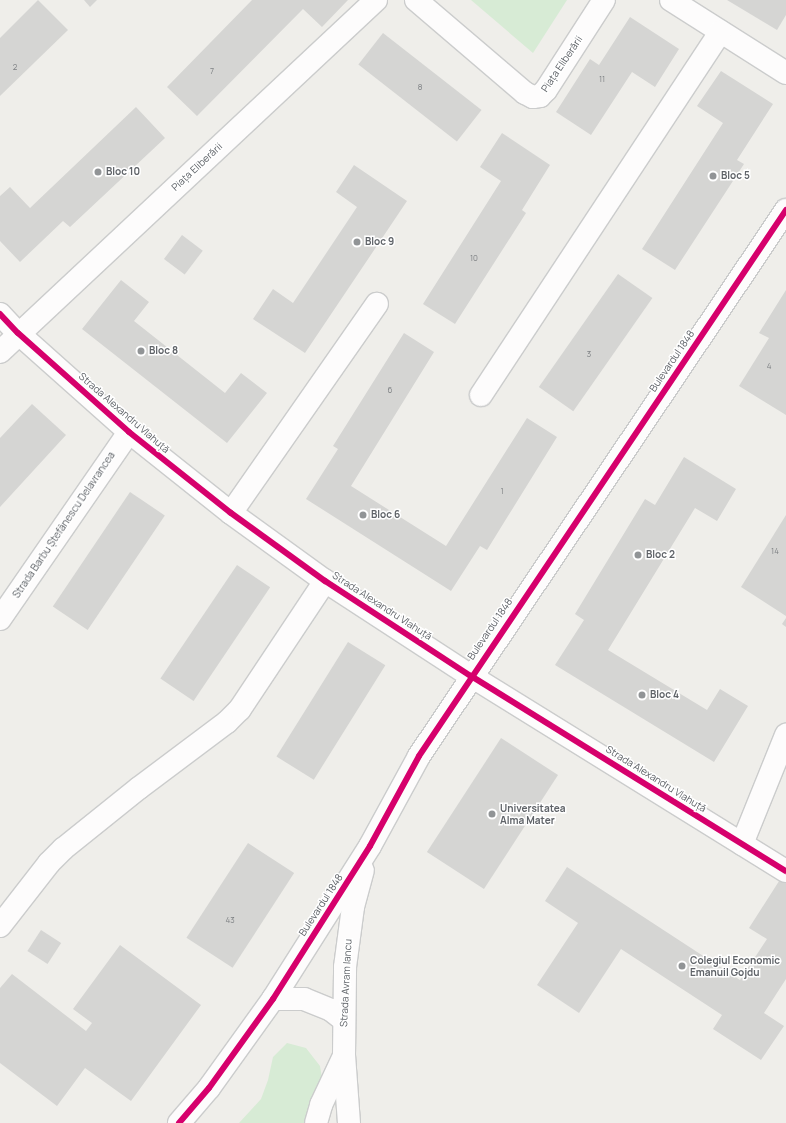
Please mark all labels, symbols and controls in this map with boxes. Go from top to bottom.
street label: Piața Eliberării [539,34,585,94]
house number: 2 [13,62,17,72]
house number: 7 [210,66,214,76]
house number: 11 [599,74,605,84]
house number: 8 [418,82,422,92]
street label: Piața Eliberării [169,140,225,194]
place label: Bloc 10 [106,166,140,178]
marker: Bloc 10 [93,167,103,177]
place label: Bloc 5 [721,170,750,182]
marker: Bloc 5 [708,171,718,181]
place label: Bloc 9 [365,236,394,248]
marker: Bloc 9 [352,237,362,247]
house number: 10 [470,253,478,263]
street label: Bulevardul 1848 [647,328,697,394]
place label: Bloc 8 [149,345,178,357]
marker: Bloc 8 [136,346,146,356]
house number: 3 [587,349,591,359]
house number: 4 [767,361,771,371]
street label: Strada Alexandru Vlahuță [76,370,172,456]
house number: 6 [388,385,392,395]
street label: Strada Barbu Ștefănescu Delavrancea [10,450,118,600]
house number: 1 [500,486,504,496]
place label: Bloc 6 [371,509,400,521]
marker: Bloc 6 [358,510,368,520]
house number: 14 [771,546,779,556]
place label: Bloc 2 [646,549,675,561]
marker: Bloc 2 [633,550,643,560]
street label: Strada Alexandru Vlahuță [330,569,434,643]
street label: Bulevardul 1848 [465,596,515,662]
place label: Bloc 4 [650,689,679,701]
marker: Bloc 4 [637,690,647,700]
street label: Strada Alexandru Vlahuță [604,743,708,815]
place label: Universitatea Alma Mater [500,802,565,826]
marker: Universitatea Alma Mater [487,809,497,819]
street label: Bulevardul 1848 [296,872,346,938]
house number: 43 [225,915,235,925]
street label: Strada Avram Iancu [338,939,354,1027]
place label: Colegiul Economic Emanuil Gojdu [690,954,780,978]
marker: Colegiul Economic Emanuil Gojdu [677,961,687,971]

